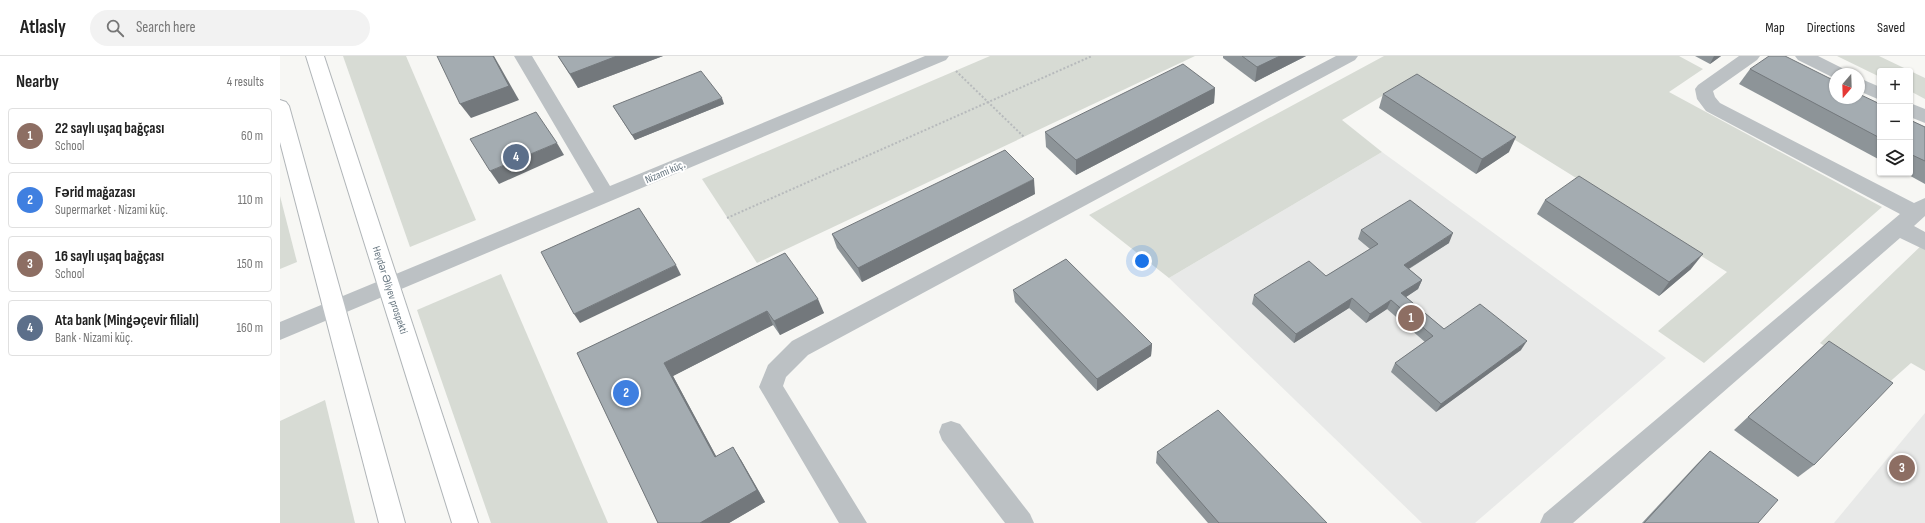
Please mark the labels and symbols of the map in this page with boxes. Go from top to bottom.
north arrow [1829,68,1865,104]
pin: 4 [503,142,529,172]
street label: Nizami küç. [643,158,687,186]
street label: Heydər Əliyev prospekti [370,245,410,335]
your location [1132,251,1152,271]
pin: 1 [1398,303,1424,333]
pin: 2 [613,378,639,408]
pin: 3 [1889,453,1915,483]

